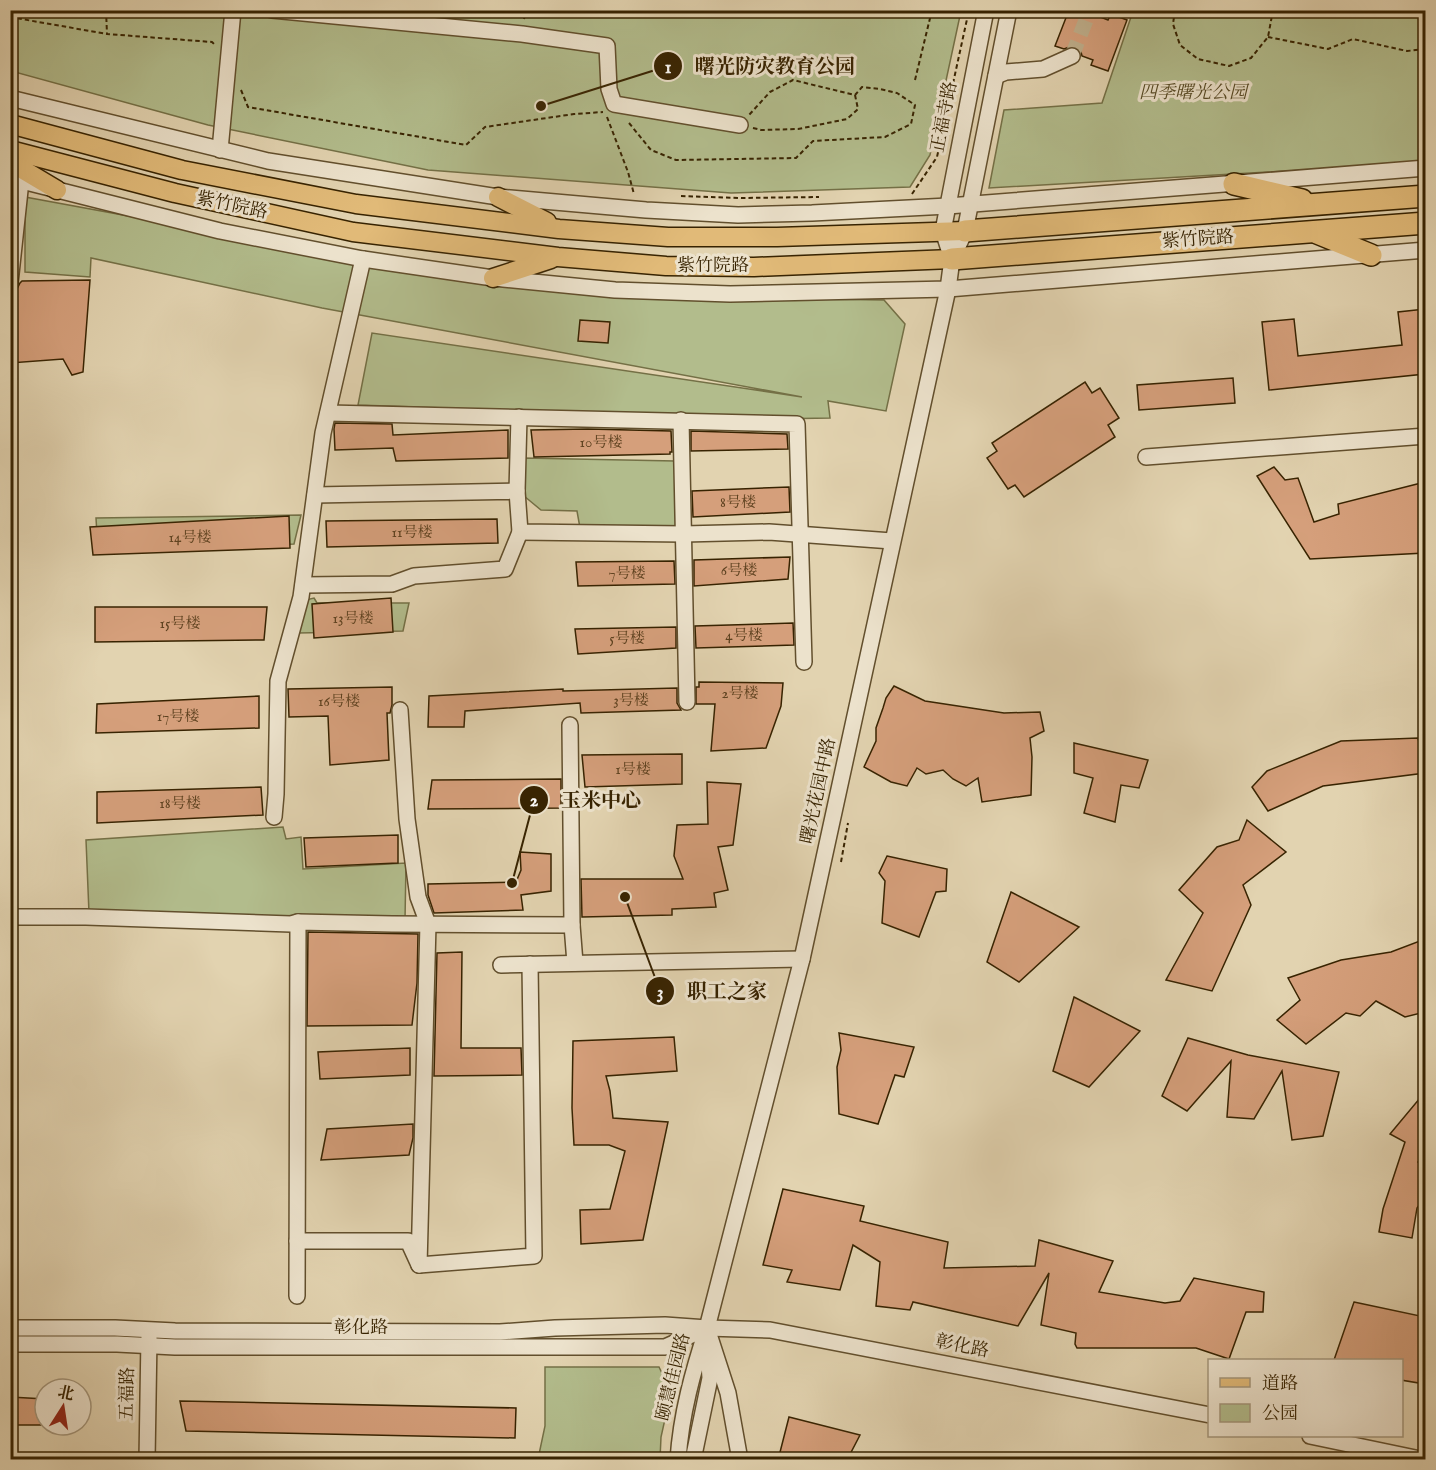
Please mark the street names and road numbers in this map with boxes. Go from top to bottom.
street label: 正福寺路 [927,79,963,155]
street label: 紫竹院路 [194,187,270,225]
street label: 紫竹院路 [1161,226,1235,254]
street label: 紫竹院路 [677,255,749,278]
street label: 曙光花园中路 [797,736,841,846]
street label: 彰化路 [334,1317,388,1340]
street label: 颐慧佳园路 [652,1331,696,1423]
street label: 彰化路 [933,1331,991,1363]
street label: 五福路 [116,1367,140,1421]

